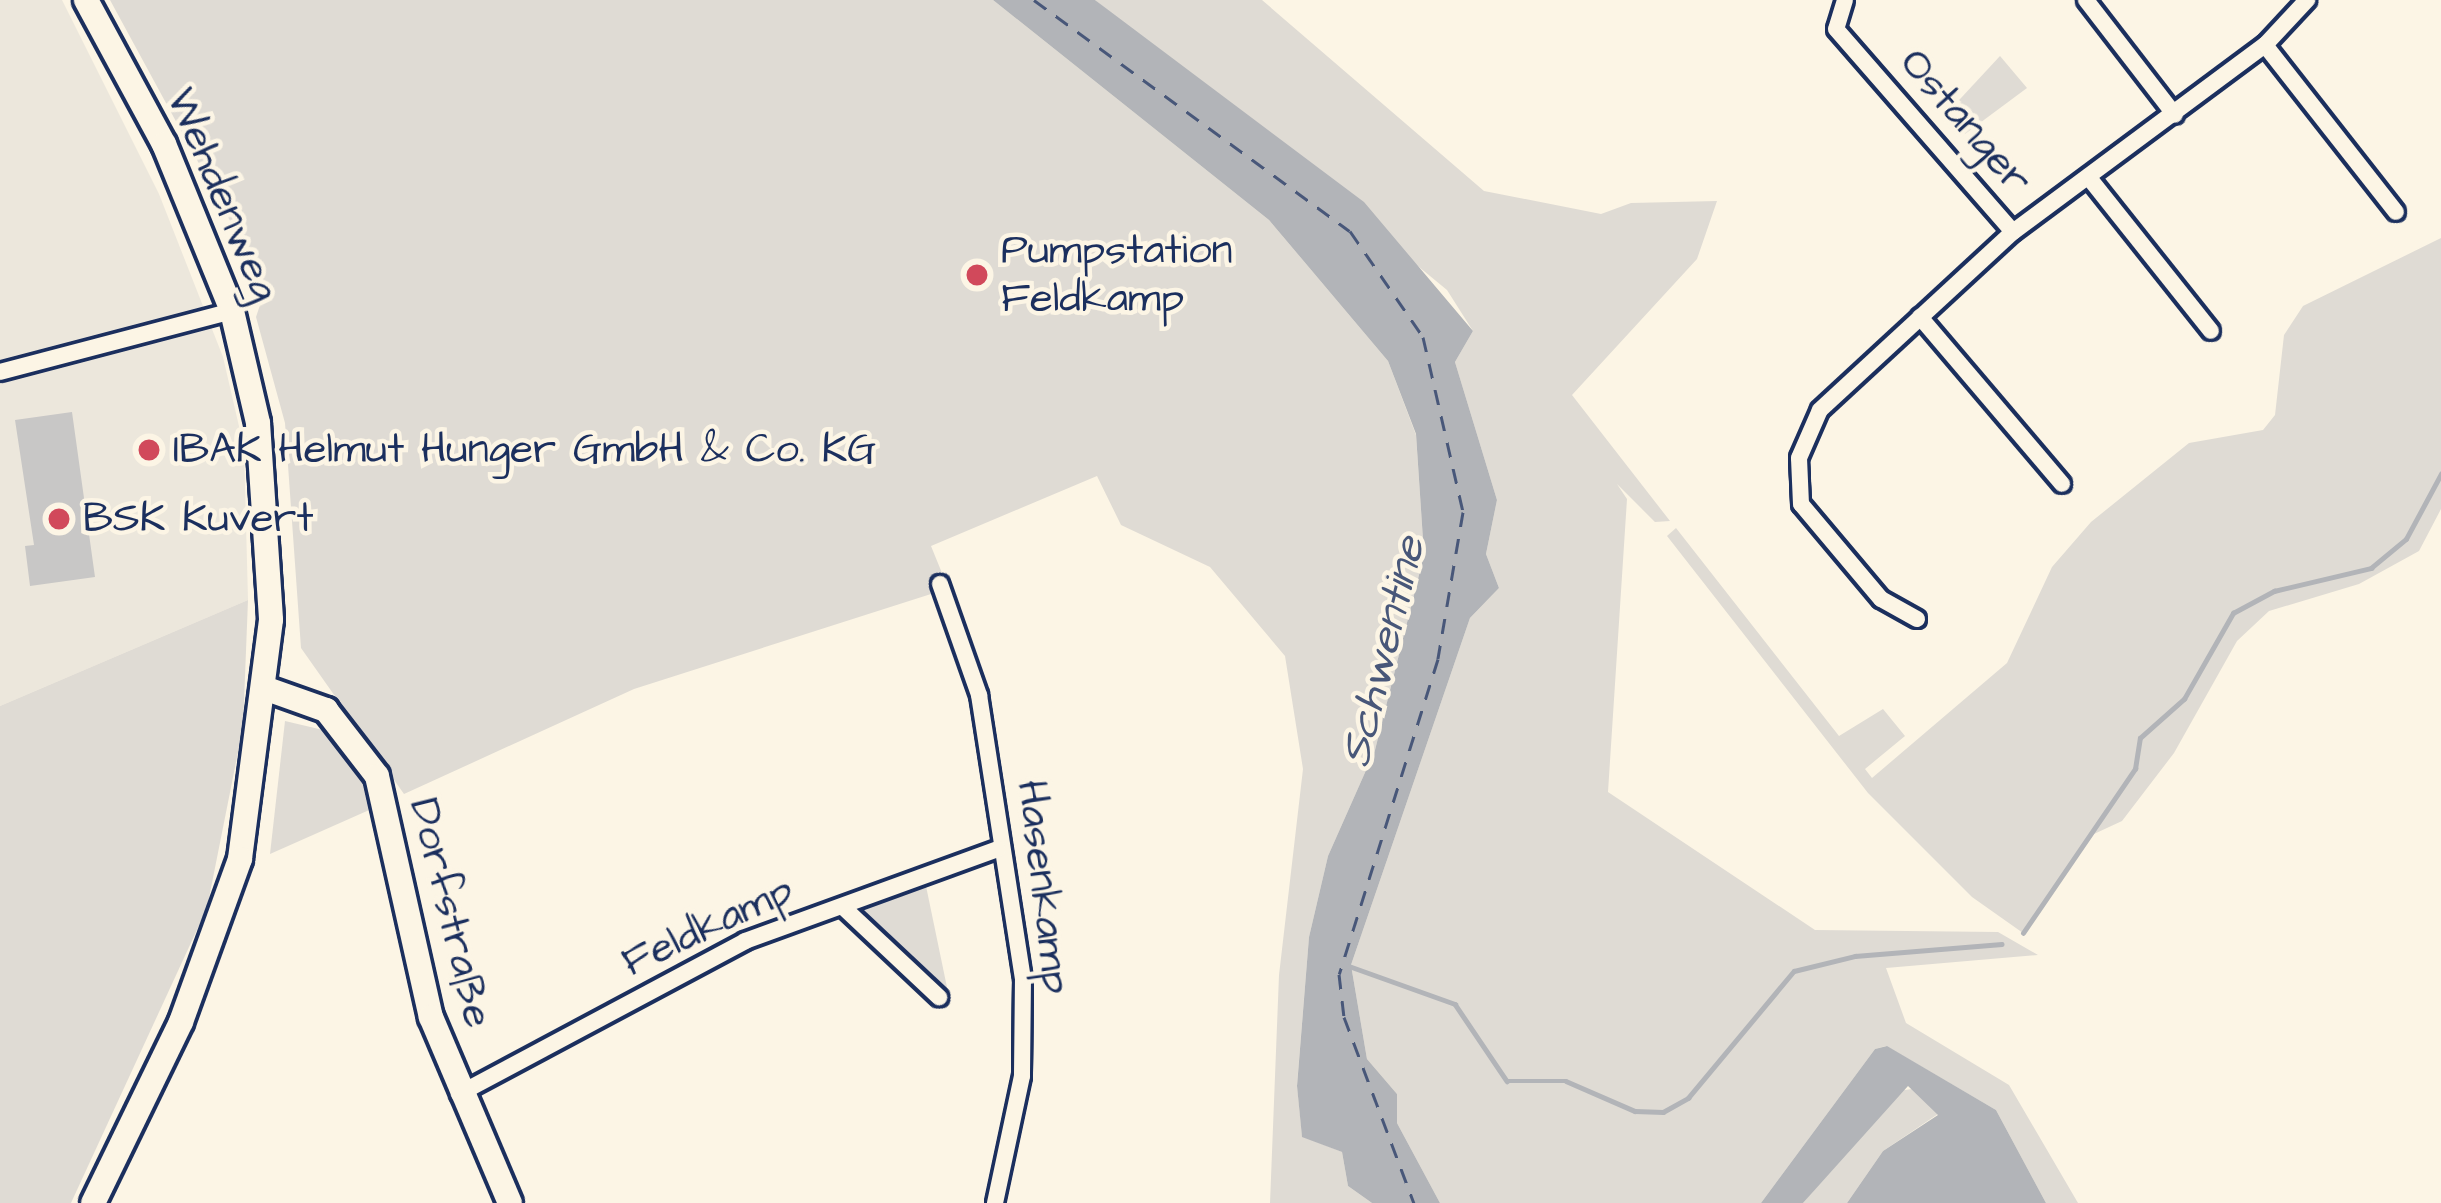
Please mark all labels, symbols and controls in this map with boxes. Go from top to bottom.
street label: Ostanger [1888,39,2042,205]
street label: Wehdenweg [155,81,289,309]
place label: Pumpstation Feldkamp [1001,226,1233,324]
marker: Pumpstation Feldkamp [964,262,990,288]
place label: IBAK Helmut Hunger GmbH & Co. KG [173,425,876,475]
marker: IBAK Helmut Hunger GmbH & Co. KG [136,437,162,463]
place label: BSK Kuvert [83,494,314,544]
marker: BSK Kuvert [46,506,72,532]
water label: Schwentine [1329,532,1439,772]
street label: Hasenkamp [1005,777,1081,997]
street label: Dorfstraße [397,793,503,1033]
street label: Feldkamp [614,865,802,989]

